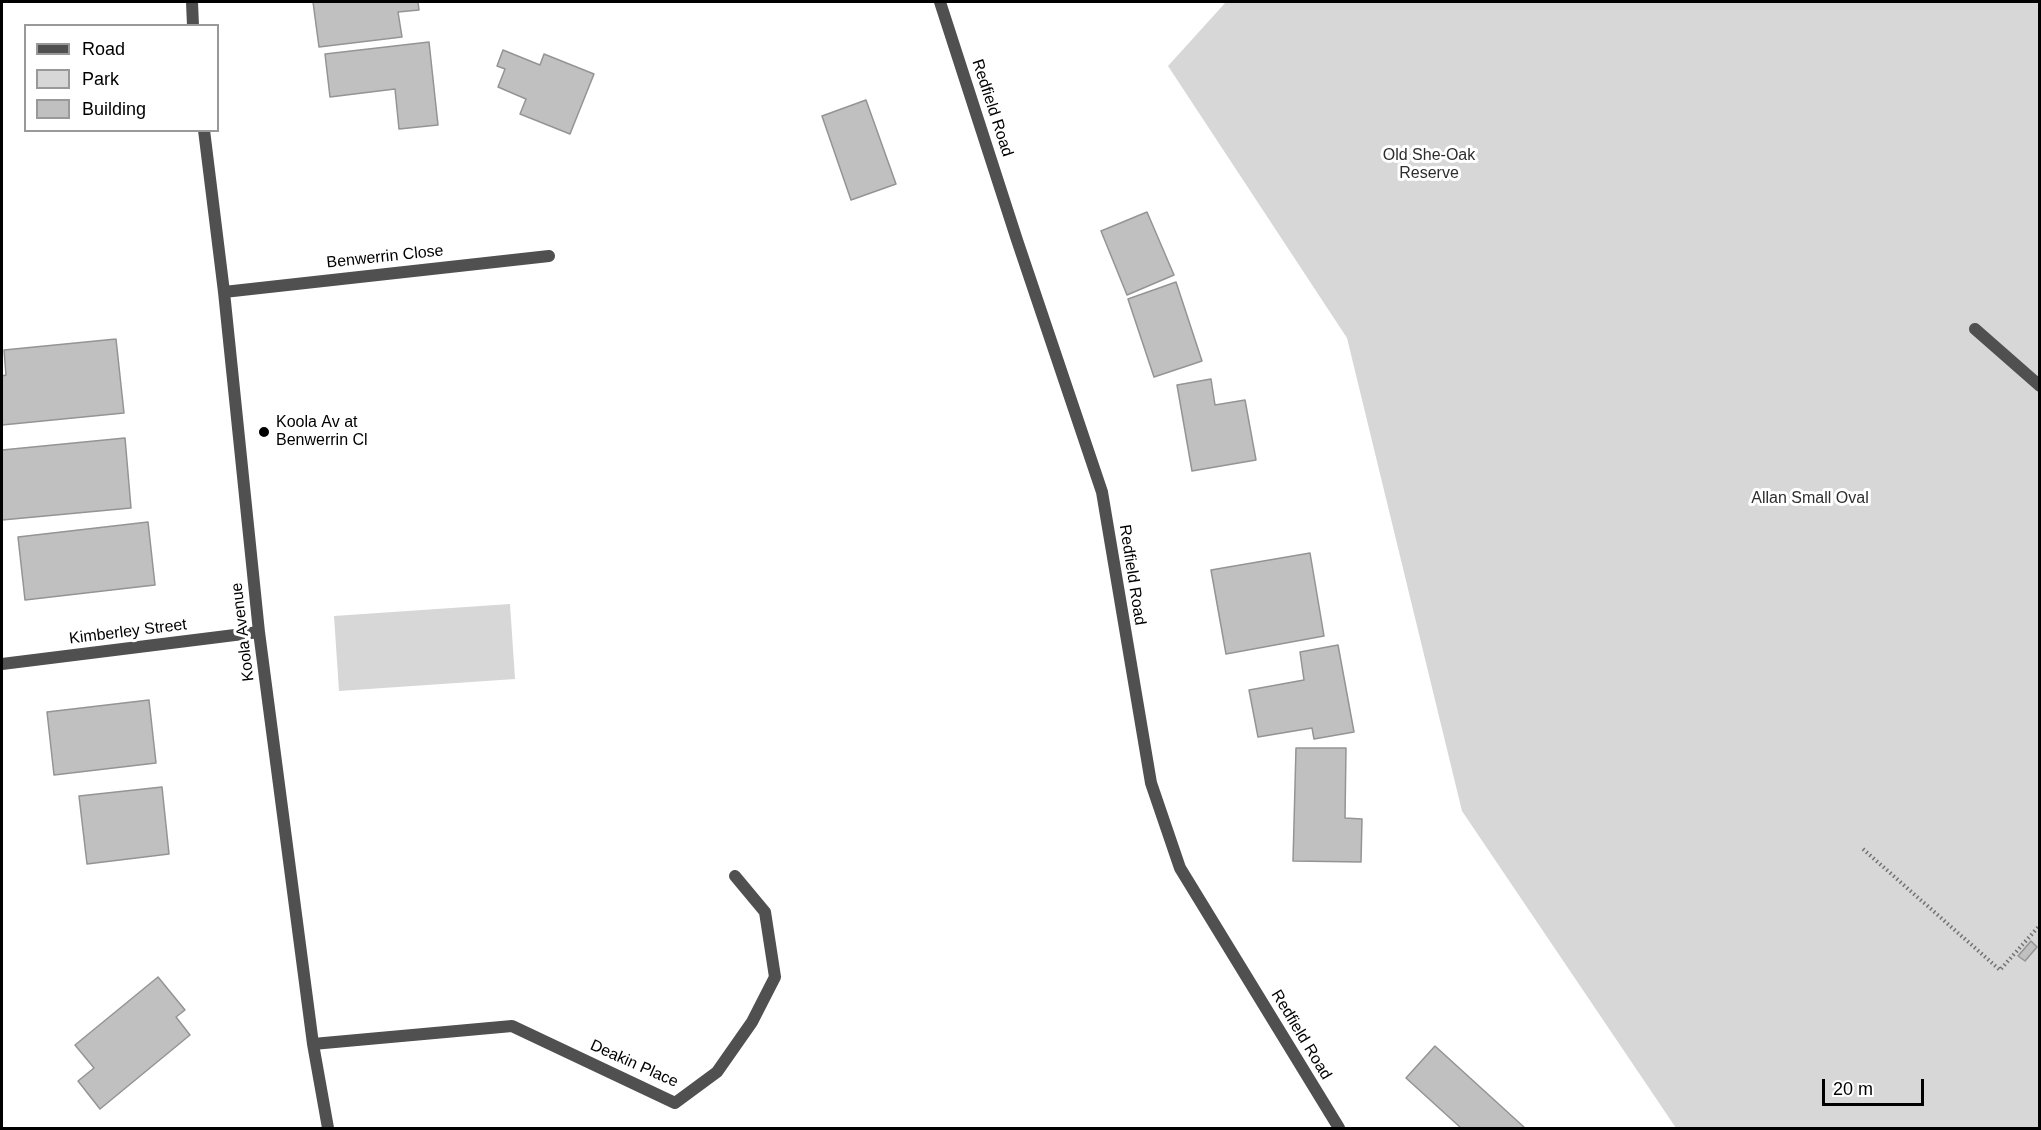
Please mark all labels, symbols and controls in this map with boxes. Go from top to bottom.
legend [24,24,219,132]
text: Road [82,39,125,59]
street label: Redfield Road [967,57,1017,159]
text: Park [82,69,119,89]
text: Building [82,99,146,119]
park label: Old She-Oak Reserve [1383,146,1475,184]
street label: Benwerrin Close [326,241,444,273]
place label: Koola Av at Benwerrin Cl [276,413,368,451]
marker: Koola Av at Benwerrin Cl [257,425,271,439]
park label: Allan Small Oval [1751,489,1869,509]
street label: Redfield Road [1115,523,1149,627]
street label: Koola Avenue [227,582,259,682]
street label: Kimberley Street [68,615,188,649]
street label: Redfield Road [1267,987,1335,1083]
street label: Deakin Place [587,1036,681,1092]
scale bar [1825,1067,1927,1105]
text: 20 m [1833,1079,1873,1099]

